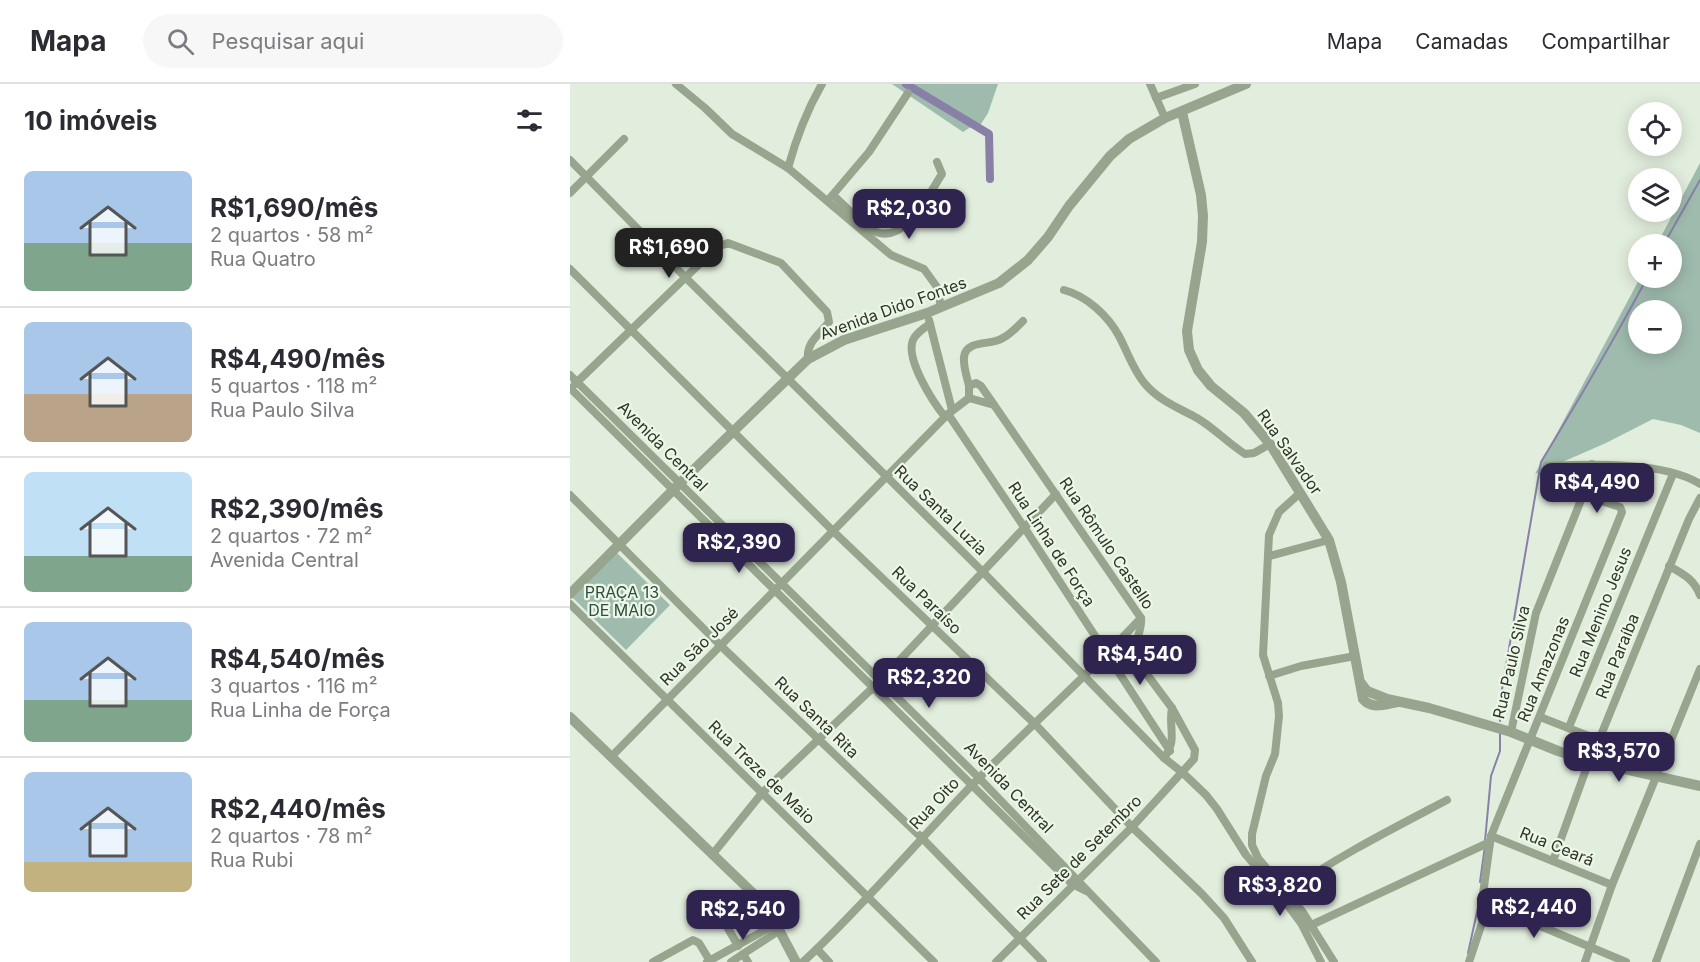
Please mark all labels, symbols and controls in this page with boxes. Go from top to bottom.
search box [143,14,563,68]
text: Mapa [30,24,107,58]
icon: search [164,25,197,58]
text: Pesquisar aqui [212,28,364,54]
text: Mapa [1327,29,1382,54]
text: Camadas [1415,29,1508,54]
text: Compartilhar [1541,29,1670,54]
map controls [1628,102,1682,354]
button: locate [1628,102,1682,156]
icon: filters [513,104,546,137]
text: 10 imóveis [24,105,157,136]
button: layers [1628,168,1682,222]
pin: R$2,030 [854,189,964,240]
text: R$1,690/mês [210,192,378,223]
icon: home [72,195,144,267]
text: R$2,030 [867,196,951,220]
text: 2 quartos · 58 m² [210,223,373,247]
pin: R$1,690 [614,228,724,279]
button: + [1628,234,1682,288]
text: R$1,690 [629,235,709,259]
text: Rua Quatro [210,247,316,271]
street label: Avenida Dido Fontes [817,272,969,344]
button: − [1628,300,1682,354]
text: R$4,490/mês [210,343,385,374]
icon: home [72,346,144,418]
text: 5 quartos · 118 m² [210,374,377,398]
street label: Avenida Central [614,397,712,495]
text: Rua Paulo Silva [210,398,355,422]
street label: Rua Salvador [1253,405,1327,499]
street label: Rua Santa Luzia [891,461,991,559]
pin: R$4,490 [1542,463,1652,514]
text: R$4,490 [1554,470,1640,494]
street label: Rua Rômulo Castello [1055,473,1159,613]
street label: Rua Linha de Força [1004,478,1100,610]
text: R$2,390/mês [210,493,384,524]
icon: home [72,496,144,568]
pin: R$2,390 [684,523,794,574]
text: 2 quartos · 72 m² [210,524,372,548]
text: R$2,390 [697,530,781,554]
street label: Rua Menino Jesus [1565,544,1635,680]
text: Avenida Central [210,548,359,572]
street label: Rua Paraíso [888,562,966,638]
park label: PRAÇA 13 DE MAIO [585,582,659,620]
street label: Rua São José [655,602,743,690]
street label: Rua Paulo Silva [1488,603,1534,721]
street label: Rua Paraíba [1591,610,1643,702]
street label: Rua Amazonas [1513,613,1573,725]
pin: R$4,540 [1085,635,1195,686]
text: R$4,540 [1097,642,1183,666]
text: R$4,540/mês [210,643,385,674]
icon: home [72,646,144,718]
pin: R$2,320 [874,658,984,709]
text: R$2,320 [887,665,971,689]
street label: Rua Santa Rita [771,672,863,762]
text: 3 quartos · 116 m² [210,674,378,698]
text: Rua Linha de Força [210,698,391,722]
street label: Rua Treze de Maio [705,716,819,828]
pin: R$3,570 [1564,732,1674,783]
street label: Avenida Central [960,737,1058,837]
text: R$3,570 [1578,739,1660,763]
street label: Rua Oito [905,773,963,833]
street label: Rua Sete de Setembro [1012,790,1146,924]
text: R$2,440/mês [210,793,386,824]
icon: home [72,796,144,868]
street label: Rua Ceará [1517,822,1597,870]
text: 2 quartos · 78 m² [210,824,372,848]
text: Rua Rubi [210,848,293,872]
pin: R$3,820 [1225,866,1335,917]
text: R$3,820 [1238,873,1322,897]
pin: R$2,440 [1479,888,1589,939]
pin: R$2,540 [688,890,798,941]
text: R$2,440 [1491,895,1577,919]
text: R$2,540 [700,897,786,921]

